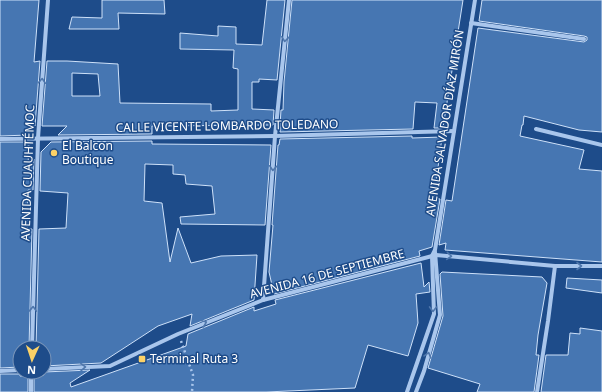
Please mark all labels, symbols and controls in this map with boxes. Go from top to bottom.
street label: AVENIDA SALVADOR DÍAZ MIRÓN [421,29,468,217]
one-way arrow [281,36,290,42]
one-way arrow [38,78,47,84]
street label: AVENIDA CUAUHTÉMOC [17,104,38,241]
street label: CALLE VICENTE LOMBARDO TOLEDANO [116,115,338,136]
place label: El Balcon Boutique [62,137,114,168]
marker: El Balcon Boutique [49,148,59,158]
one-way arrow [268,165,277,171]
street label: AVENIDA 16 DE SEPTIEMBRE [248,245,406,302]
one-way arrow [446,251,452,260]
one-way arrow [576,262,582,270]
one-way arrow [29,306,37,312]
one-way arrow [429,306,437,312]
one-way arrow [200,320,207,328]
north arrow [12,340,52,380]
place label: Terminal Ruta 3 [150,350,238,367]
one-way arrow [423,352,432,359]
marker: Terminal Ruta 3 [137,354,147,364]
text: N [27,363,36,378]
one-way arrow [80,363,86,372]

